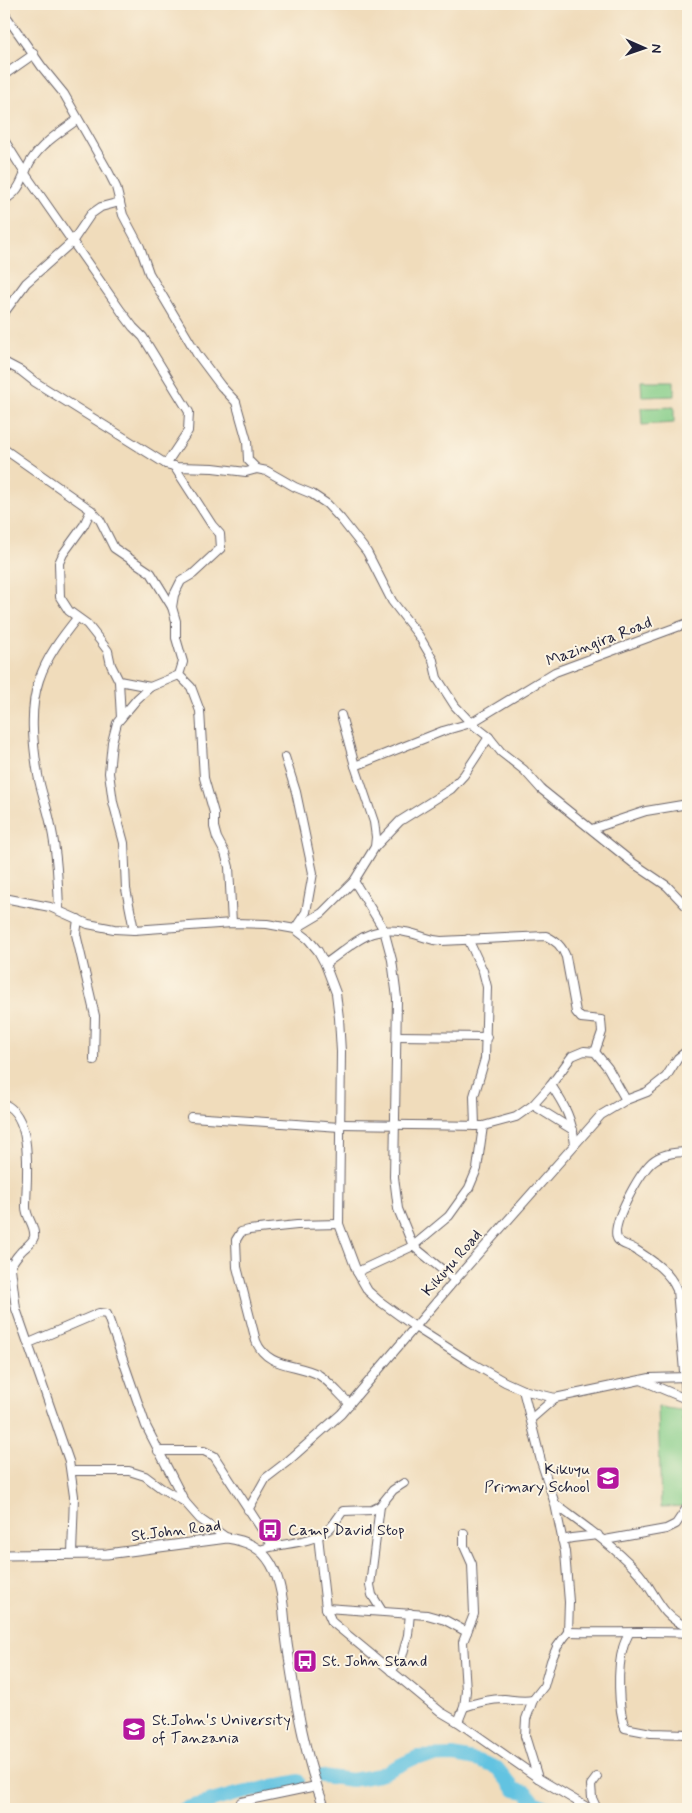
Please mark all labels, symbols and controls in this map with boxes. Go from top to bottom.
north arrow [620,22,670,72]
text: N [647,43,665,53]
street label: Mazingira Road [543,612,655,672]
street label: Kikuyu Road [417,1225,487,1301]
place label: Kikuyu Primary School [484,1459,590,1498]
school or university icon: Kikuyu Primary School [595,1465,621,1491]
street label: St.John Road [130,1515,222,1547]
bus stop icon: Camp David Stop [257,1517,283,1543]
place label: Camp David Stop [288,1520,404,1541]
bus stop icon: St. John Stand [292,1648,318,1674]
place label: St. John Stand [322,1651,427,1672]
place label: St.John's University of Tanzania [152,1710,291,1749]
school or university icon: St.John's University of Tanzania [121,1716,147,1742]

